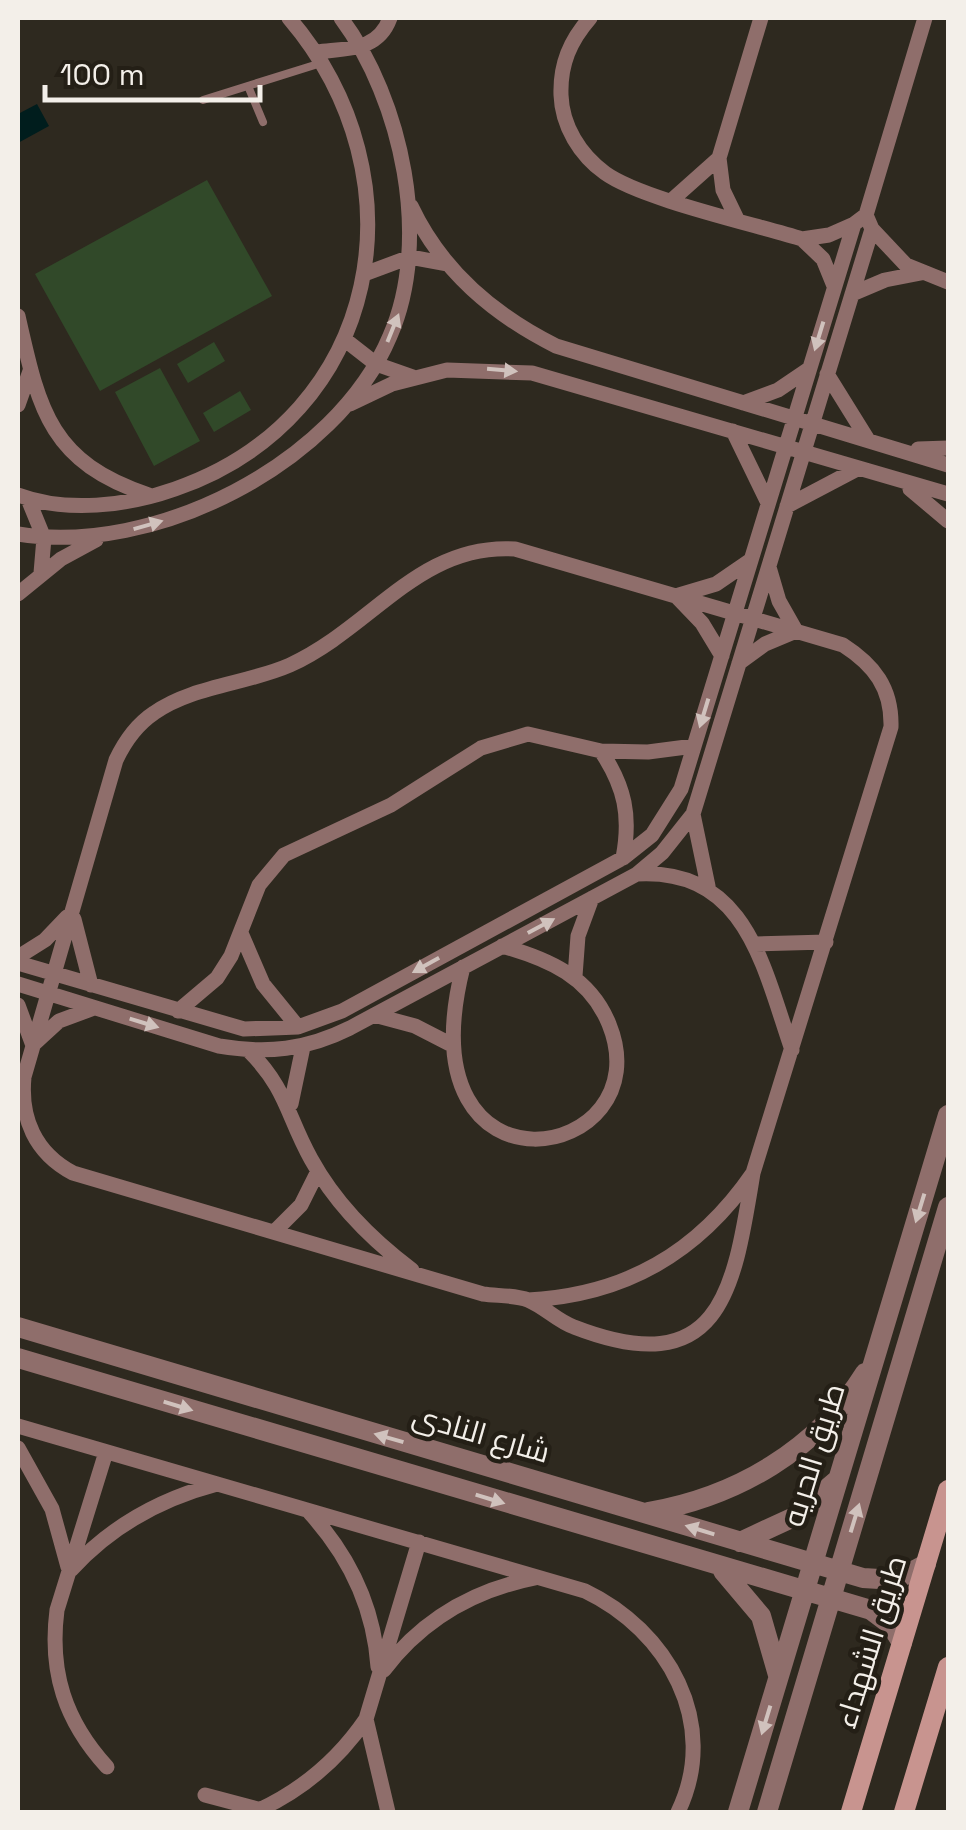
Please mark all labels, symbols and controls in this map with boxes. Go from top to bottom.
scale bar [45,40,260,102]
text: 100 m [60,55,145,94]
one-way arrow [386,313,402,343]
one-way arrow [811,321,826,351]
one-way arrow [486,362,518,378]
one-way arrow [133,517,164,533]
one-way arrow [696,699,711,729]
one-way arrow [526,917,555,934]
one-way arrow [412,956,440,974]
one-way arrow [129,1016,160,1031]
one-way arrow [912,1193,927,1224]
street label: طريق الحريه [773,1379,854,1531]
street label: شارع النادى [408,1395,554,1473]
one-way arrow [163,1399,194,1414]
one-way arrow [373,1430,403,1445]
one-way arrow [475,1492,505,1507]
one-way arrow [848,1502,863,1533]
one-way arrow [684,1522,715,1537]
street label: طريق الشهداء [826,1551,915,1733]
one-way arrow [758,1706,773,1736]

